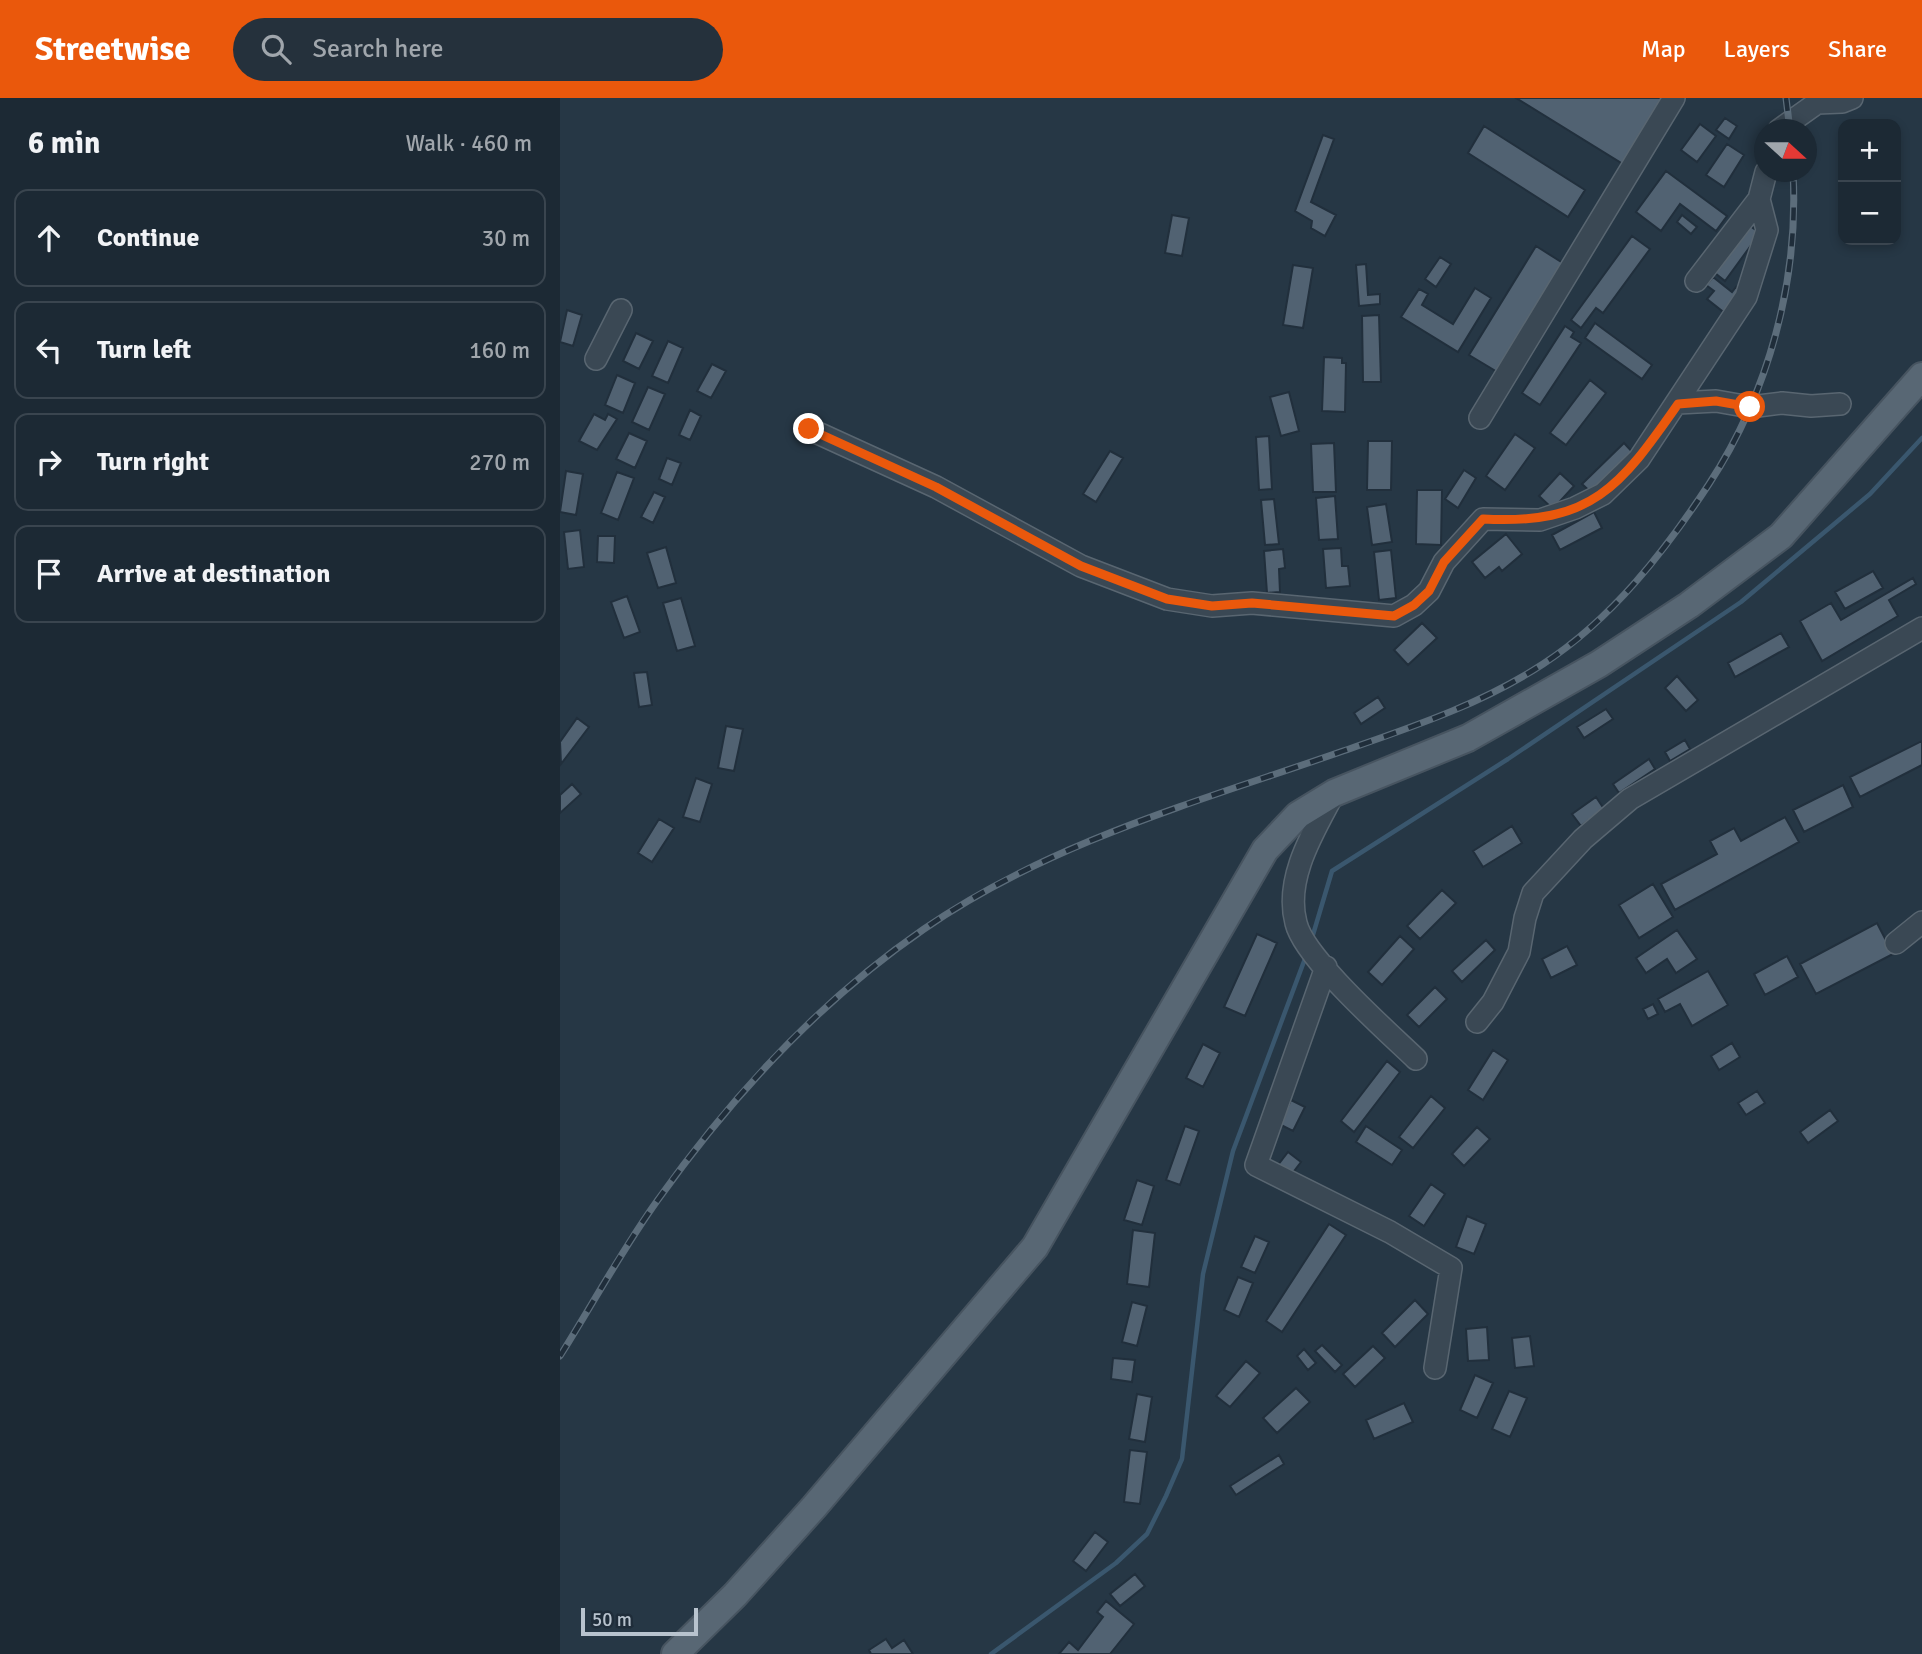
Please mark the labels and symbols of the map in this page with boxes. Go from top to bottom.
north arrow [1754,119,1817,182]
route start [1734,391,1765,422]
route end [793,413,824,444]
scale bar [581,1605,698,1637]

